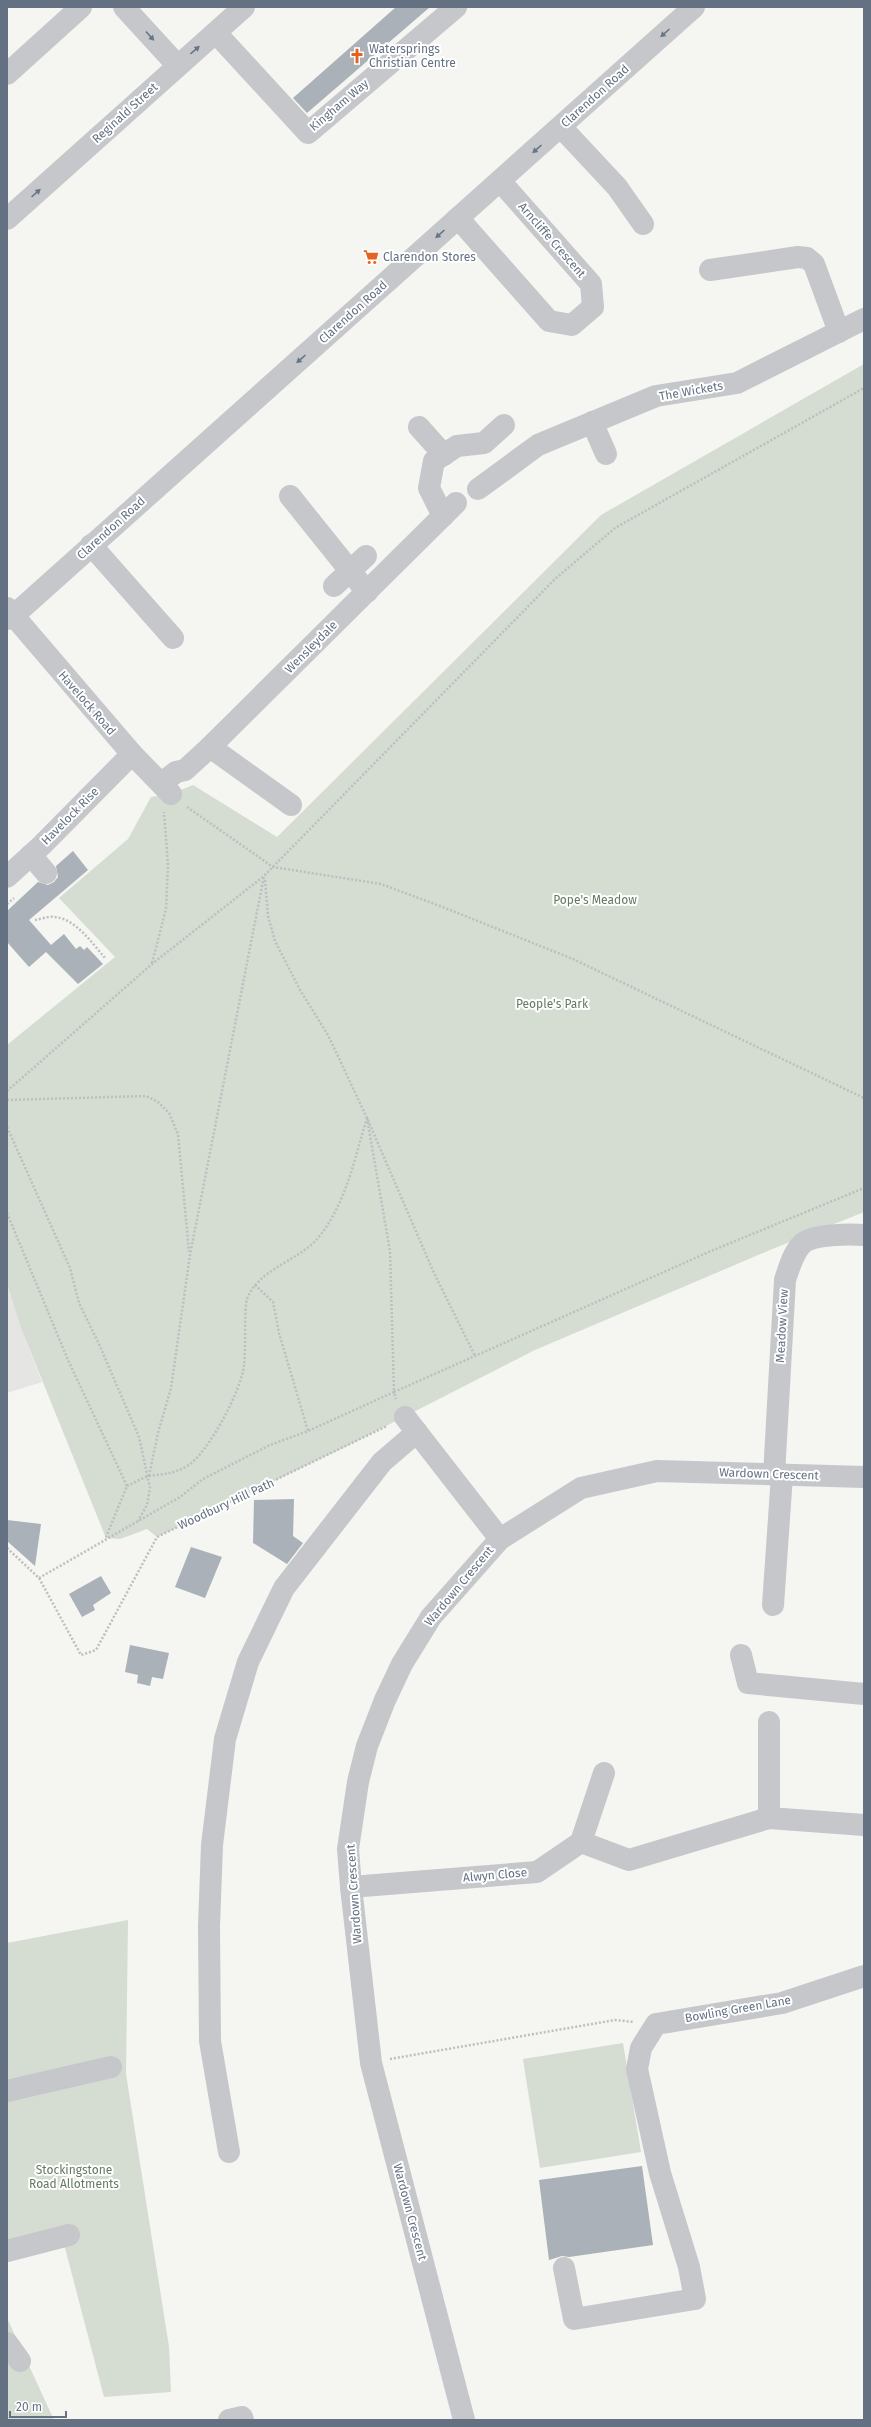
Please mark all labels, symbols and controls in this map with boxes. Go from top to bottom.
one-way arrow [660,29,670,38]
one-way arrow [146,31,155,41]
place label: Watersprings Christian Centre [369,42,456,70]
one-way arrow [190,46,201,55]
church icon: Watersprings Christian Centre [348,47,366,65]
street label: Clarendon Road [558,62,632,130]
street label: Kingham Way [307,76,371,134]
street label: Reginald Street [89,80,161,146]
one-way arrow [532,144,543,153]
one-way arrow [31,188,41,198]
street label: Arncliffe Crescent [515,199,589,281]
one-way arrow [435,230,445,239]
supermarket icon: Clarendon Stores [362,248,380,266]
place label: Clarendon Stores [383,250,476,264]
street label: Clarendon Road [316,278,390,346]
one-way arrow [296,354,307,363]
street label: The Wickets [658,378,724,403]
street label: Clarendon Road [74,494,148,562]
street label: Wensleydale [282,618,340,676]
street label: Havelock Road [55,668,119,738]
street label: Havelock Rise [38,784,102,848]
park label: Pope's Meadow [553,893,637,907]
park label: People's Park [516,997,589,1011]
street label: Meadow View [773,1289,791,1363]
street label: Wardown Crescent [719,1465,820,1483]
street label: Woodbury Hill Path [176,1476,276,1532]
street label: Wardown Crescent [422,1543,497,1629]
street label: Wardown Crescent [343,1843,364,1944]
street label: Alwyn Close [462,1865,528,1885]
street label: Bowling Green Lane [684,1993,792,2025]
street label: Wardown Crescent [390,2162,430,2263]
park label: Stockingstone Road Allotments [29,2163,119,2191]
scale bar [10,2393,66,2419]
text: 20 m [16,2400,42,2414]

